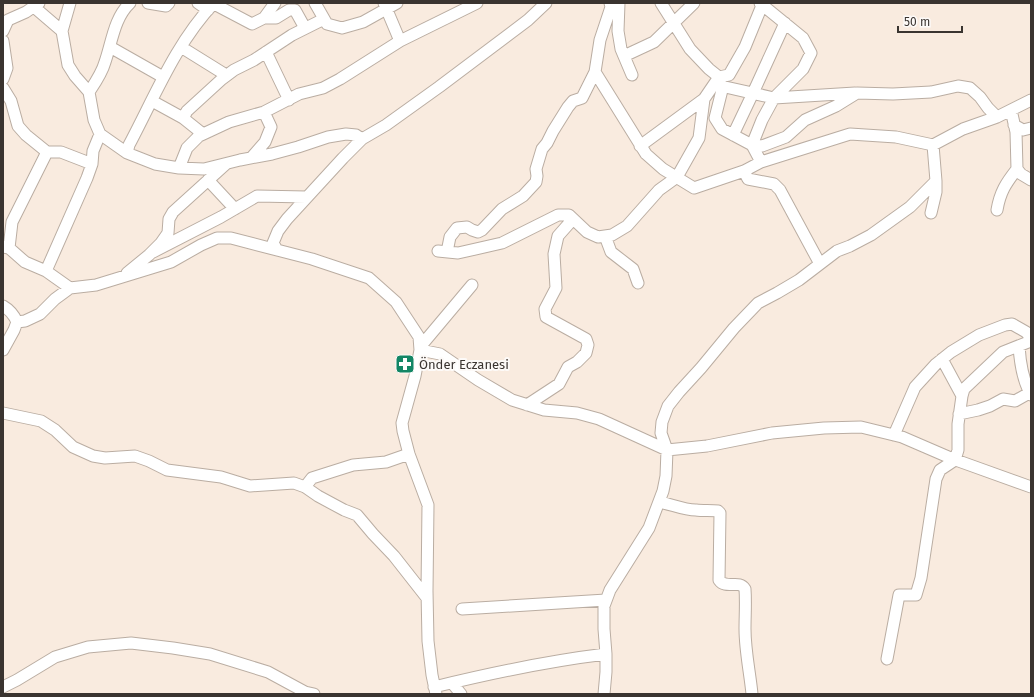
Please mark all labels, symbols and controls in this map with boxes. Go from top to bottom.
scale bar [898,8,962,34]
text: 50 m [904,15,930,29]
pharmacy icon: Önder Eczanesi [394,353,416,375]
place label: Önder Eczanesi [419,356,509,372]

